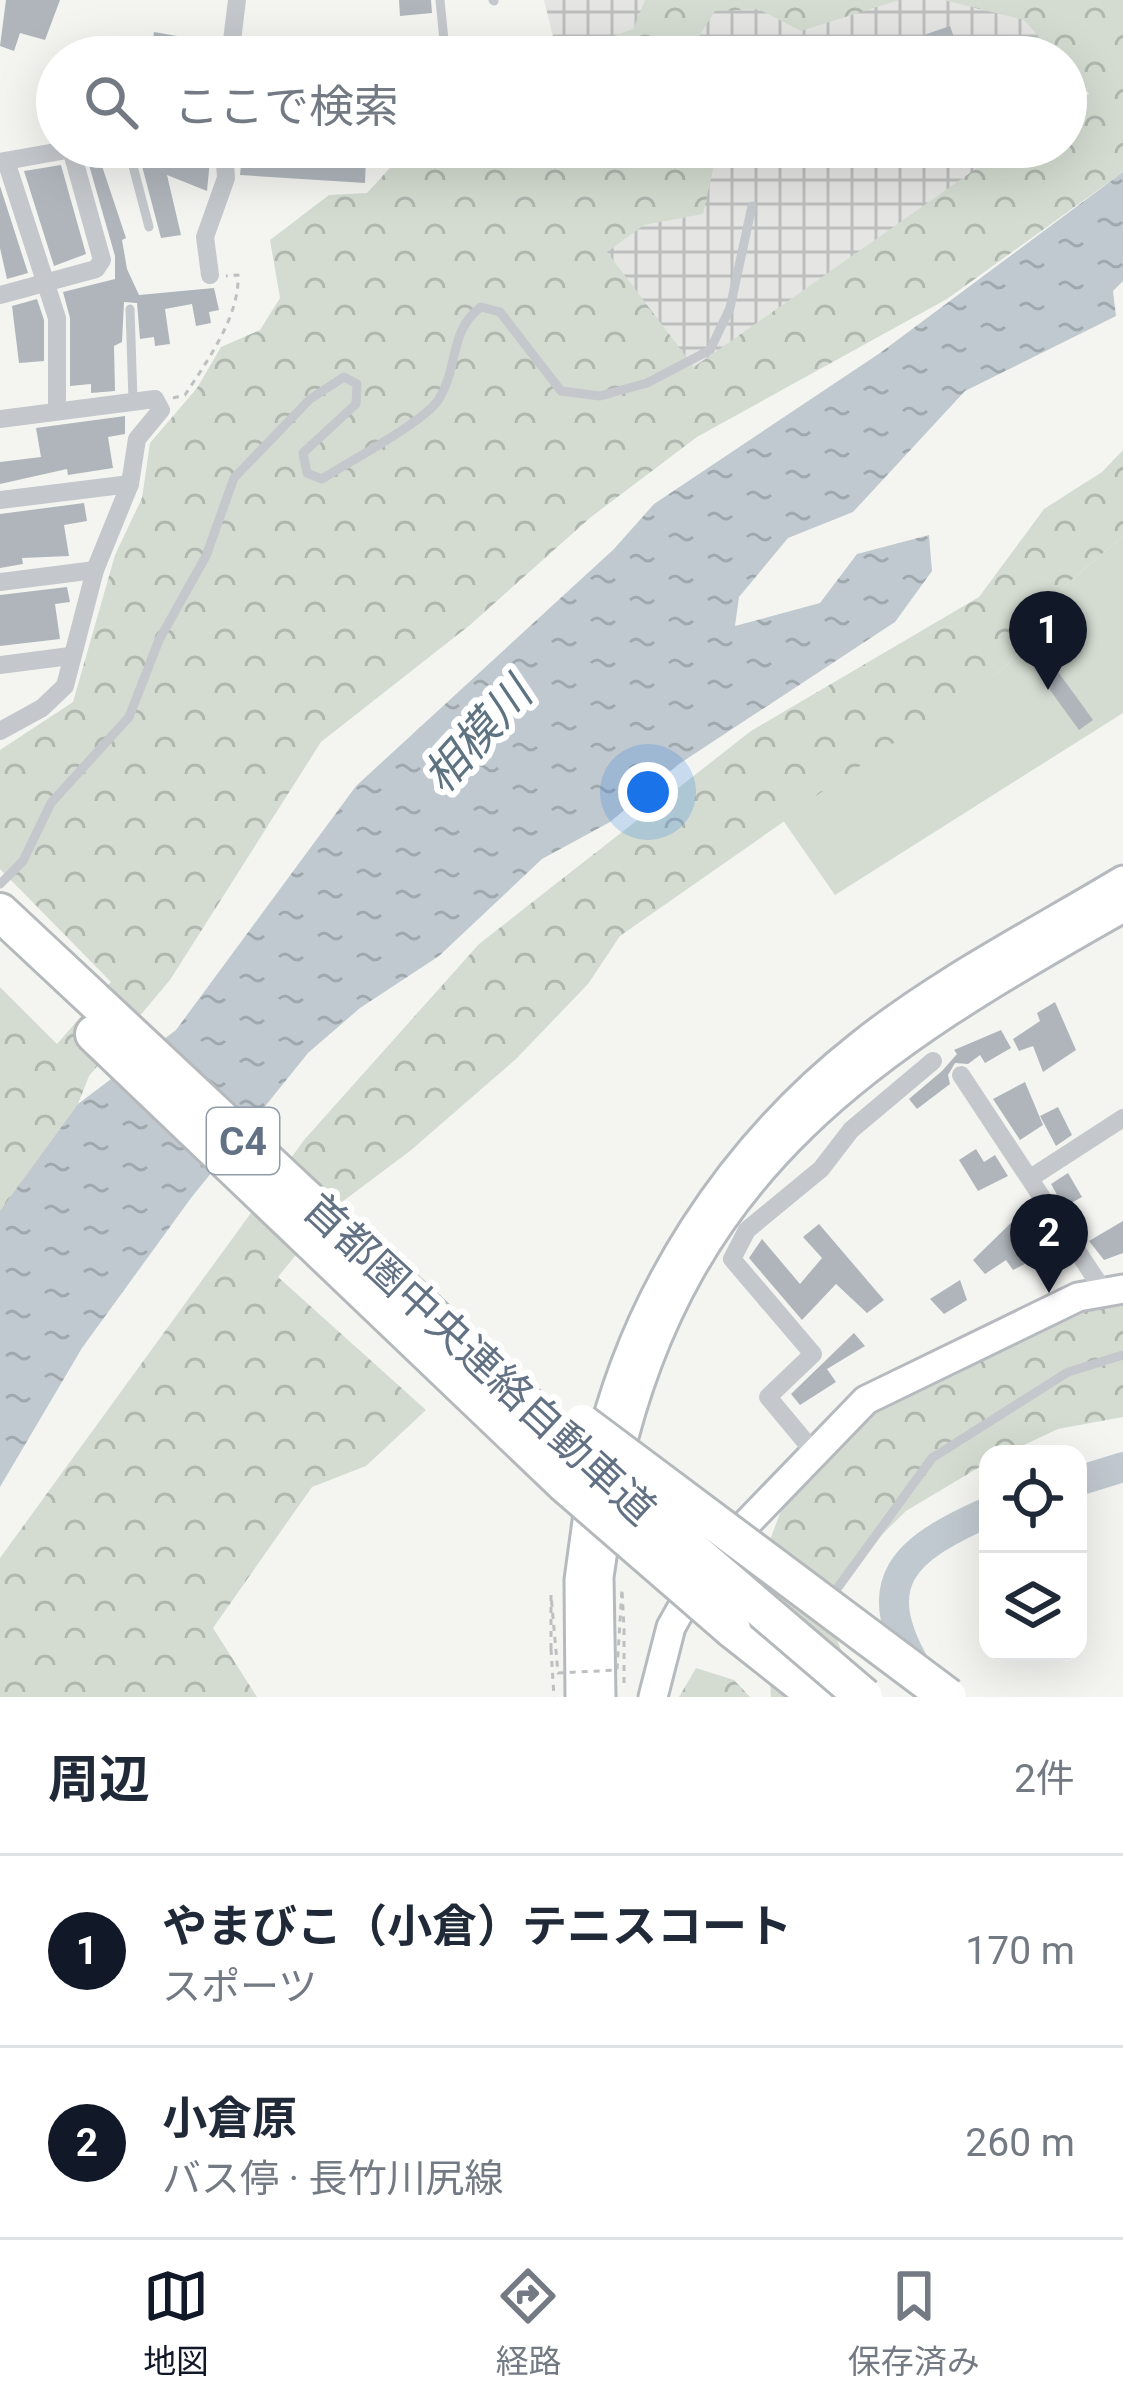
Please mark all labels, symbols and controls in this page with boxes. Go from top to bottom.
search box [36,36,1087,168]
icon: search [78,69,144,135]
text: ここで検索 [174,80,399,133]
pin: 1 [1009,591,1087,690]
water label: 相模川 [413,664,545,803]
your location [618,762,678,822]
road number: C4 [207,1108,279,1174]
street label: 首都圏中央連絡自動車道 [294,1184,665,1535]
pin: 2 [1010,1194,1088,1293]
map controls [979,1445,1087,1661]
button: locate [979,1445,1087,1553]
button: layers [979,1553,1087,1661]
text: 周辺 [48,1750,150,1809]
text: 2件 [1014,1756,1075,1802]
text: やまびこ（小倉）テニスコート [162,1900,792,1953]
text: 1 [76,1928,98,1974]
text: 170 m [965,1928,1075,1974]
text: スポーツ [162,1964,317,2010]
text: 小倉原 [162,2092,297,2145]
text: 2 [76,2120,98,2166]
text: 260 m [965,2120,1075,2166]
text: バス停 · 長竹川尻線 [162,2156,504,2202]
tab: 地図 [143,2263,209,2383]
tab: 経路 [495,2263,561,2383]
tab: 保存済み [848,2263,980,2383]

